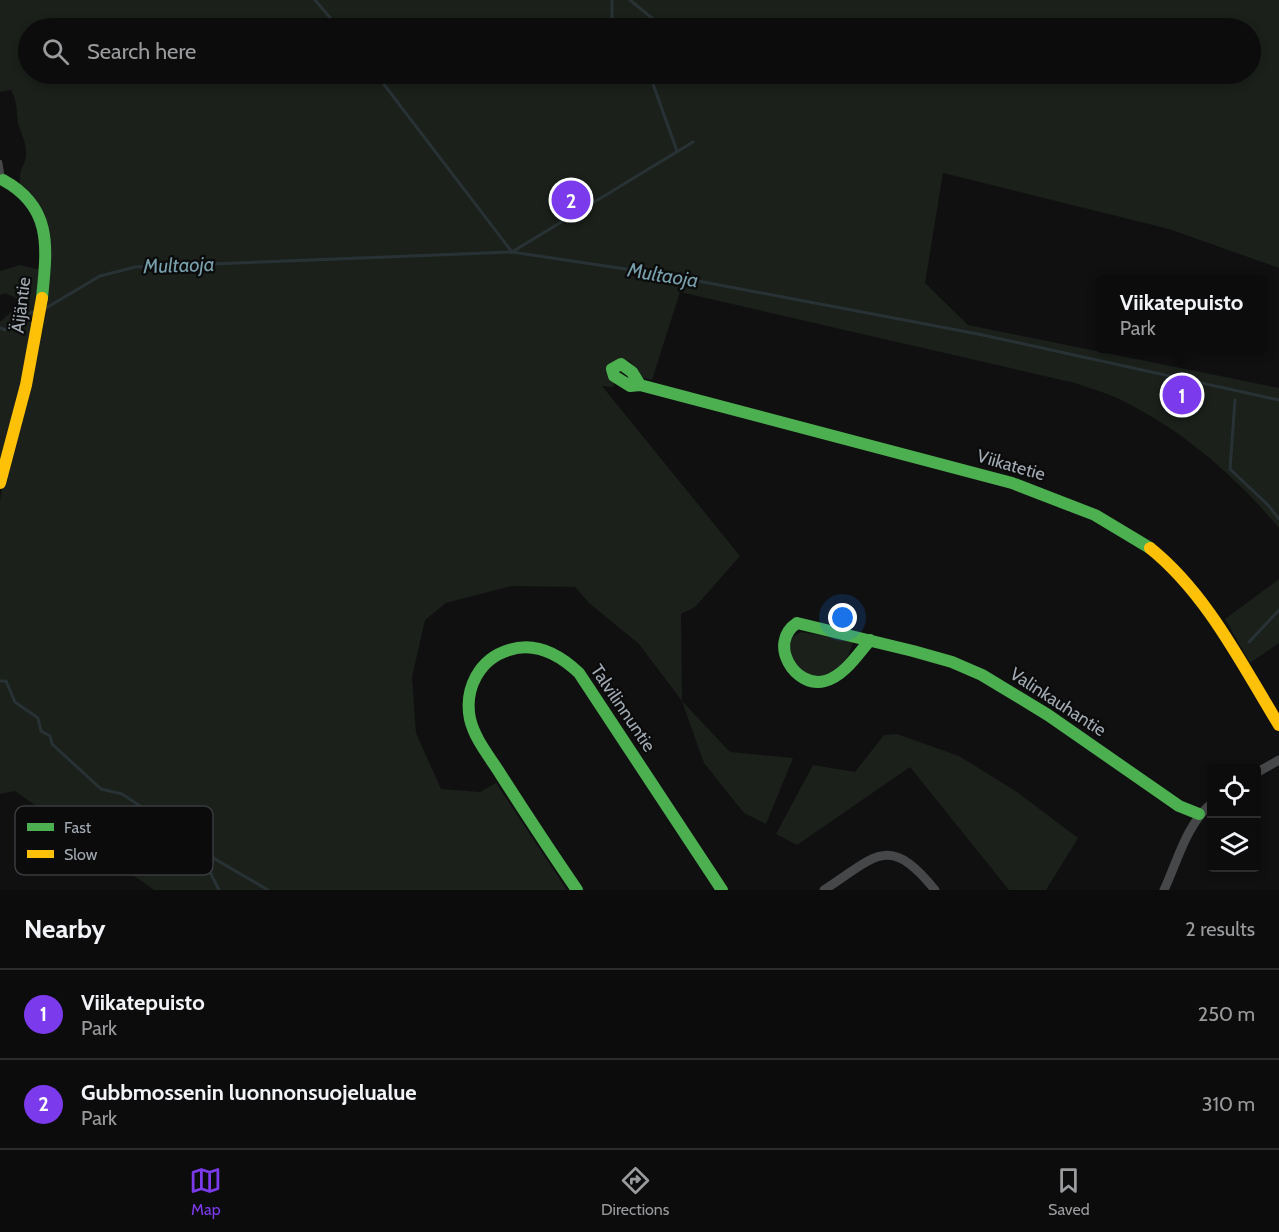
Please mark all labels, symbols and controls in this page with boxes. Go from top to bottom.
search box [18,18,1261,84]
icon: search [39,35,72,68]
text: Search here [87,38,196,65]
pin: 2 [552,178,590,222]
water label: Multaoja [142,252,215,278]
water label: Multaoja [625,257,700,292]
popup [1096,275,1267,353]
street label: Äijäntie [7,276,35,334]
text: Viikatepuisto [1120,289,1243,316]
text: Park [1120,316,1156,340]
pin: 1 [1162,372,1202,418]
street label: Viikatetie [974,445,1048,485]
your location [828,603,857,632]
street label: Talvilinnuntie [586,660,660,756]
street label: Valinkauhantie [1006,663,1110,741]
map controls [1207,764,1261,872]
button: locate [1207,764,1261,818]
legend [15,806,213,875]
text: Fast [64,818,92,837]
button: layers [1207,818,1261,872]
text: Slow [64,845,98,864]
text: Nearby [24,913,105,945]
text: 2 results [1185,917,1255,941]
text: Viikatepuisto [81,989,205,1016]
text: 1 [40,1002,47,1026]
text: 250 m [1198,1002,1255,1026]
text: Park [81,1016,117,1040]
text: Gubbmossenin luonnonsuojelualue [81,1079,417,1106]
text: 2 [38,1092,49,1116]
text: 310 m [1202,1092,1255,1116]
text: Park [81,1106,117,1130]
tab: Map [189,1164,222,1219]
tab: Directions [601,1164,669,1219]
tab: Saved [1048,1164,1090,1219]

